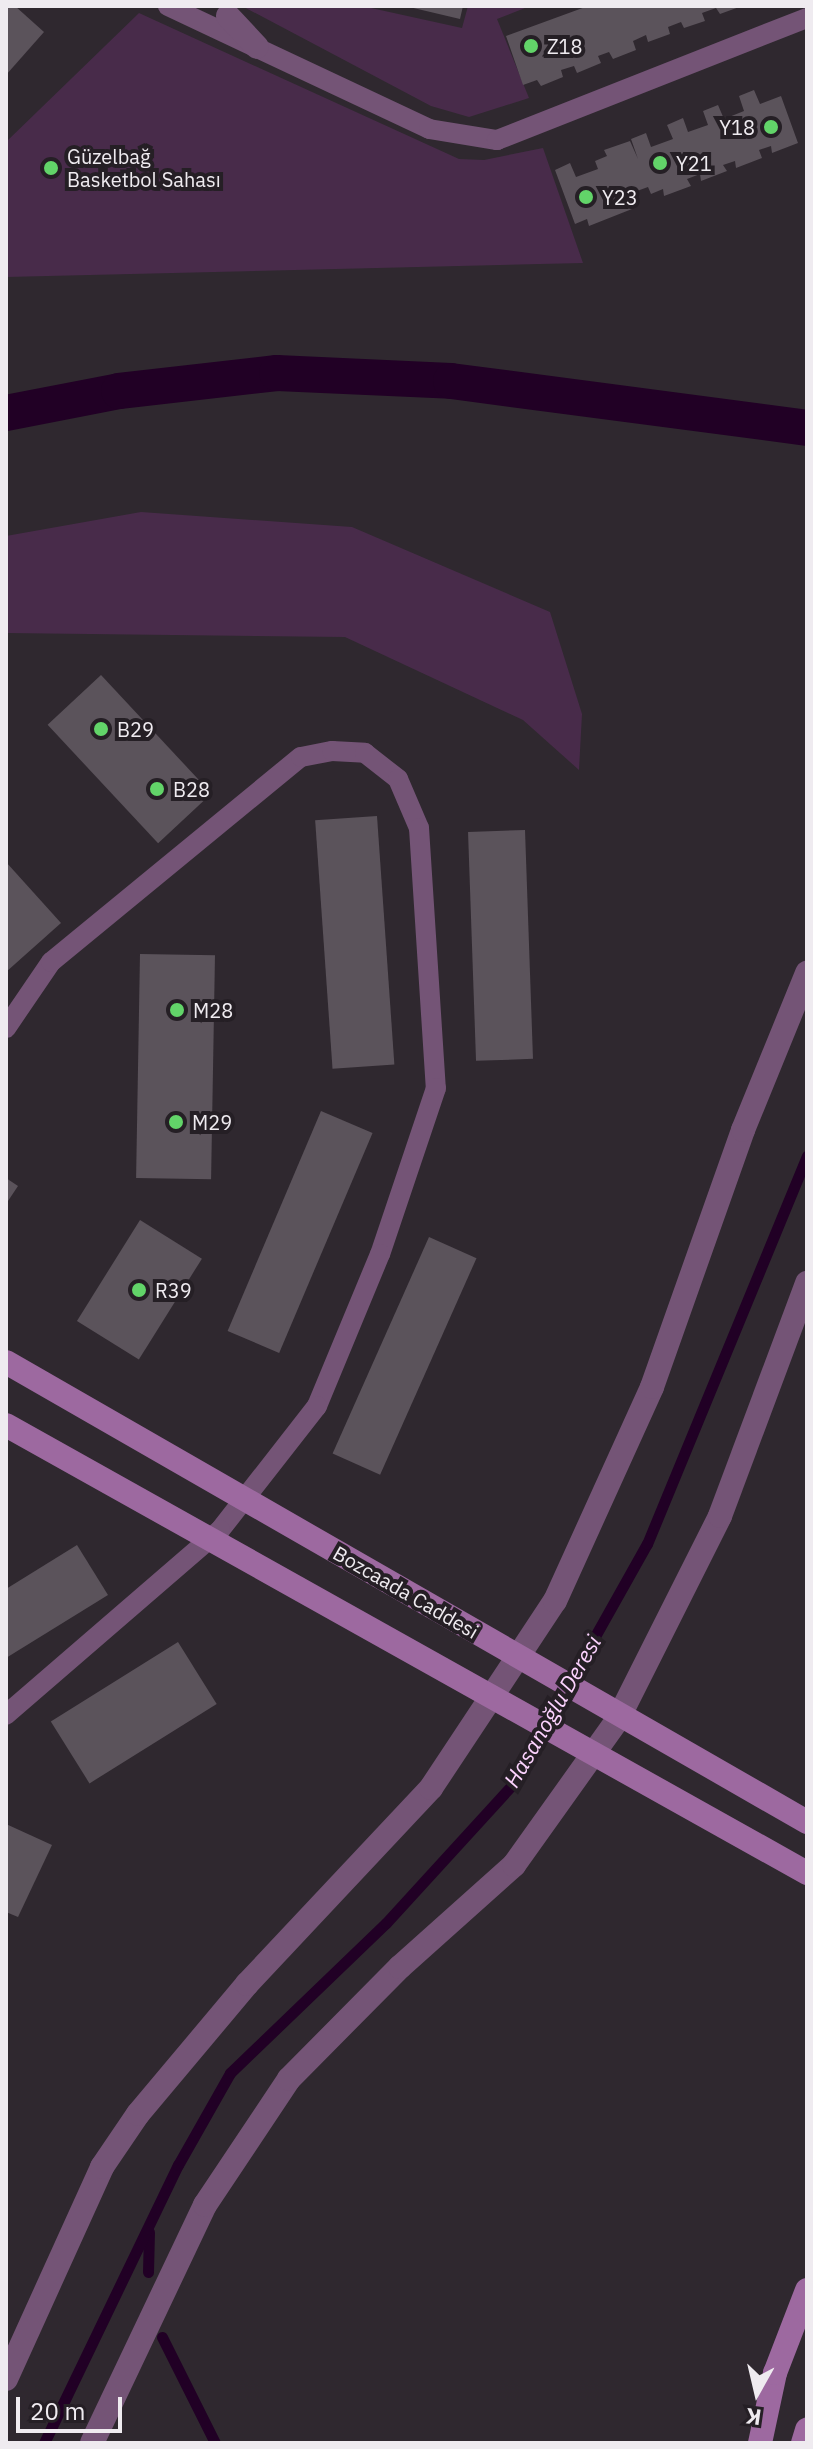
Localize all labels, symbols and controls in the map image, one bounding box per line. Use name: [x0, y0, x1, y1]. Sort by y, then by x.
place label: Z18: [547, 34, 583, 58]
marker: Z18: [522, 37, 540, 55]
place label: Y18: [719, 115, 755, 139]
marker: Y18: [762, 118, 780, 136]
place label: Güzelbağ Basketbol Sahası: [67, 144, 221, 191]
place label: Y21: [676, 151, 712, 175]
marker: Y21: [651, 154, 669, 172]
marker: Güzelbağ Basketbol Sahası: [42, 159, 60, 177]
place label: Y23: [602, 185, 638, 209]
marker: Y23: [577, 188, 595, 206]
place label: B29: [117, 717, 154, 741]
marker: B29: [92, 720, 110, 738]
place label: B28: [173, 777, 210, 801]
marker: B28: [148, 780, 166, 798]
place label: M28: [193, 998, 233, 1022]
marker: M28: [168, 1001, 186, 1019]
place label: M29: [192, 1110, 232, 1134]
marker: M29: [167, 1113, 185, 1131]
place label: R39: [155, 1278, 192, 1302]
marker: R39: [130, 1281, 148, 1299]
street label: Bozcaada Caddesi: [329, 1541, 483, 1643]
water label: Hasanoğlu Deresi: [498, 1630, 606, 1792]
north arrow: [717, 2353, 797, 2433]
scale bar: [20, 2381, 126, 2431]
text: 20 m: [30, 2395, 85, 2427]
text: K: [744, 2402, 763, 2433]

